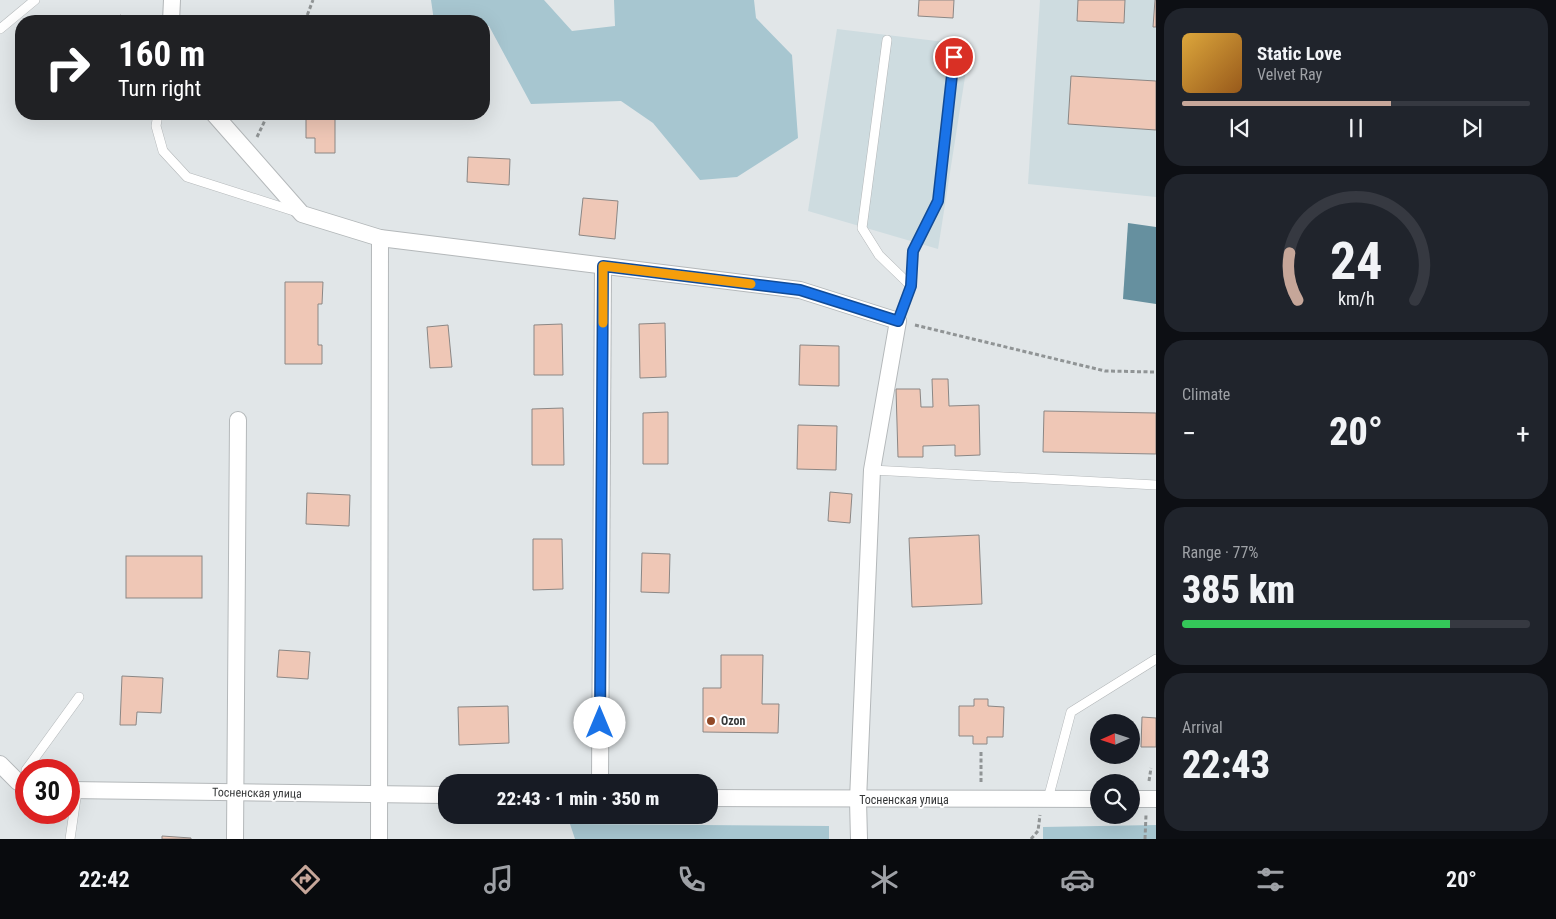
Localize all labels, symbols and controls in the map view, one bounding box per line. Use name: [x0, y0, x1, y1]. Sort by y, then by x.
text: 160 m: [118, 34, 205, 75]
icon: right: [35, 35, 100, 100]
pin: [933, 36, 975, 78]
text: Static Love: [1257, 42, 1342, 65]
icon: arrive: [940, 43, 968, 71]
text: Velvet Ray: [1257, 65, 1322, 84]
text: Turn right: [118, 76, 201, 101]
icon: previous: [1226, 114, 1254, 142]
icon: pause: [1342, 114, 1370, 142]
icon: next: [1458, 114, 1486, 142]
text: 24: [1330, 231, 1382, 292]
text: km/h: [1338, 288, 1374, 309]
text: Climate: [1182, 385, 1230, 404]
text: 20°: [1329, 410, 1383, 454]
text: −: [1182, 417, 1196, 450]
text: +: [1516, 417, 1530, 450]
text: Range · 77%: [1182, 543, 1258, 562]
text: 385 km: [1182, 568, 1295, 612]
position arrow: [573, 696, 625, 748]
place label: Ozon: [721, 714, 746, 728]
north arrow: [1090, 714, 1140, 764]
map controls: [1090, 714, 1140, 824]
marker: Ozon: [705, 715, 717, 727]
text: Arrival: [1182, 718, 1223, 737]
text: 22:43: [1182, 743, 1270, 787]
speed limit sign: 30: [15, 759, 80, 824]
button: search: [1090, 774, 1140, 824]
street label: Тосненская улица: [212, 785, 302, 801]
text: 22:43 · 1 min · 350 m: [497, 787, 659, 810]
street label: Тосненская улица: [859, 793, 949, 807]
icon: directions: [288, 862, 323, 897]
icon: music: [481, 862, 516, 897]
icon: phone: [674, 862, 709, 897]
icon: climate: [867, 862, 902, 897]
icon: car: [1060, 862, 1095, 897]
icon: filters: [1253, 862, 1288, 897]
text: 22:42: [79, 867, 130, 892]
text: 20°: [1446, 867, 1477, 892]

